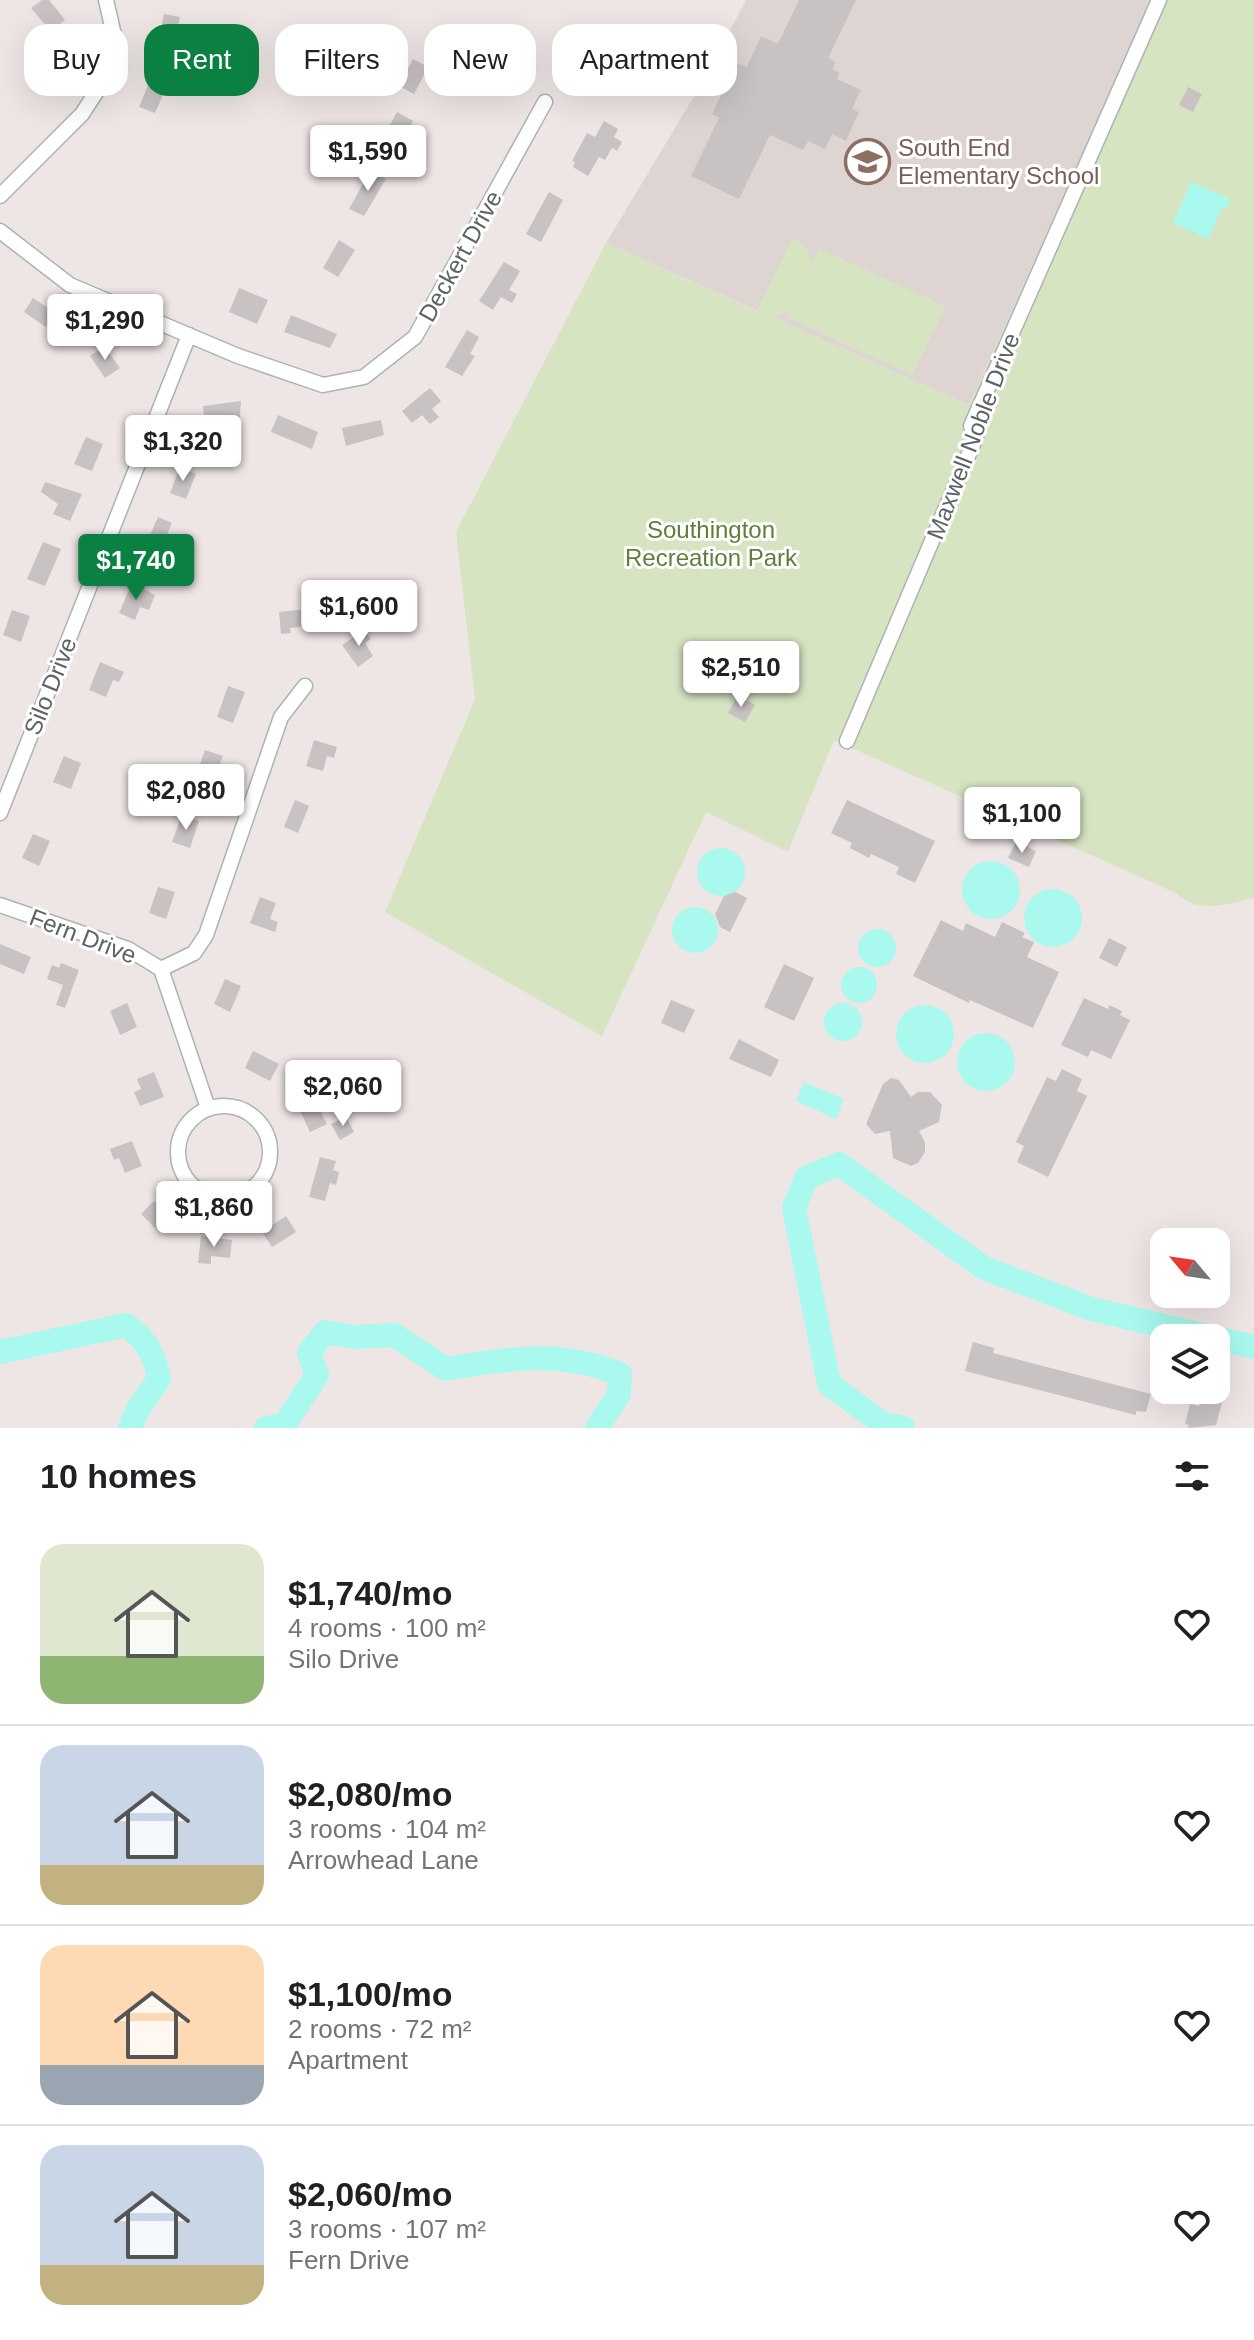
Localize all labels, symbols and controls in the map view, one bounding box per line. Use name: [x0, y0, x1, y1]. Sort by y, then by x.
chip: Buy: [24, 24, 128, 96]
chip: Rent: [144, 24, 259, 96]
chip: Filters: [275, 24, 408, 96]
chip: New: [424, 24, 536, 96]
chip: Apartment: [552, 24, 737, 96]
pin: $1,590: [303, 125, 433, 193]
place label: South End Elementary School: [898, 134, 1099, 189]
text: $1,590: [328, 136, 408, 166]
school or university icon: South End Elementary School: [843, 137, 891, 185]
street label: Deckert Drive: [413, 186, 507, 326]
pin: $1,290: [40, 294, 170, 362]
text: $1,290: [65, 305, 145, 335]
street label: Maxwell Noble Drive: [921, 329, 1025, 543]
pin: $1,320: [118, 415, 248, 483]
text: $1,320: [143, 426, 223, 456]
park label: Southington Recreation Park: [625, 516, 798, 571]
pin: $1,740: [71, 534, 201, 602]
text: $1,740: [96, 545, 176, 575]
pin: $1,600: [294, 580, 424, 648]
text: $1,600: [319, 591, 399, 621]
street label: Silo Drive: [18, 633, 82, 739]
pin: $2,510: [676, 641, 806, 709]
text: $2,510: [701, 652, 781, 682]
pin: $2,080: [121, 764, 251, 832]
text: $2,080: [146, 775, 226, 805]
pin: $1,100: [957, 787, 1087, 855]
text: $1,100: [982, 798, 1062, 828]
street label: Fern Drive: [26, 903, 140, 969]
pin: $2,060: [278, 1060, 408, 1128]
text: $2,060: [303, 1071, 383, 1101]
pin: $1,860: [149, 1181, 279, 1249]
text: $1,860: [174, 1192, 254, 1222]
north arrow: [1150, 1228, 1230, 1308]
map controls: [1150, 1228, 1230, 1404]
button: layers: [1150, 1324, 1230, 1404]
icon: filters: [1170, 1454, 1214, 1498]
text: 10 homes: [40, 1457, 197, 1495]
text: $1,740/mo: [288, 1574, 452, 1612]
icon: home: [104, 1576, 200, 1672]
icon: heart: [1170, 1602, 1214, 1646]
text: 4 rooms · 100 m²: [288, 1613, 486, 1643]
text: Silo Drive: [288, 1644, 399, 1674]
text: $2,080/mo: [288, 1775, 452, 1813]
icon: home: [104, 1777, 200, 1873]
icon: heart: [1170, 1803, 1214, 1847]
text: 3 rooms · 104 m²: [288, 1814, 486, 1844]
text: Arrowhead Lane: [288, 1845, 479, 1875]
text: $1,100/mo: [288, 1975, 452, 2013]
icon: home: [104, 1977, 200, 2073]
icon: heart: [1170, 2003, 1214, 2047]
text: 2 rooms · 72 m²: [288, 2014, 472, 2044]
text: Apartment: [288, 2045, 408, 2075]
text: $2,060/mo: [288, 2175, 452, 2213]
icon: home: [104, 2177, 200, 2273]
icon: heart: [1170, 2203, 1214, 2247]
text: 3 rooms · 107 m²: [288, 2214, 486, 2244]
text: Fern Drive: [288, 2245, 409, 2275]

